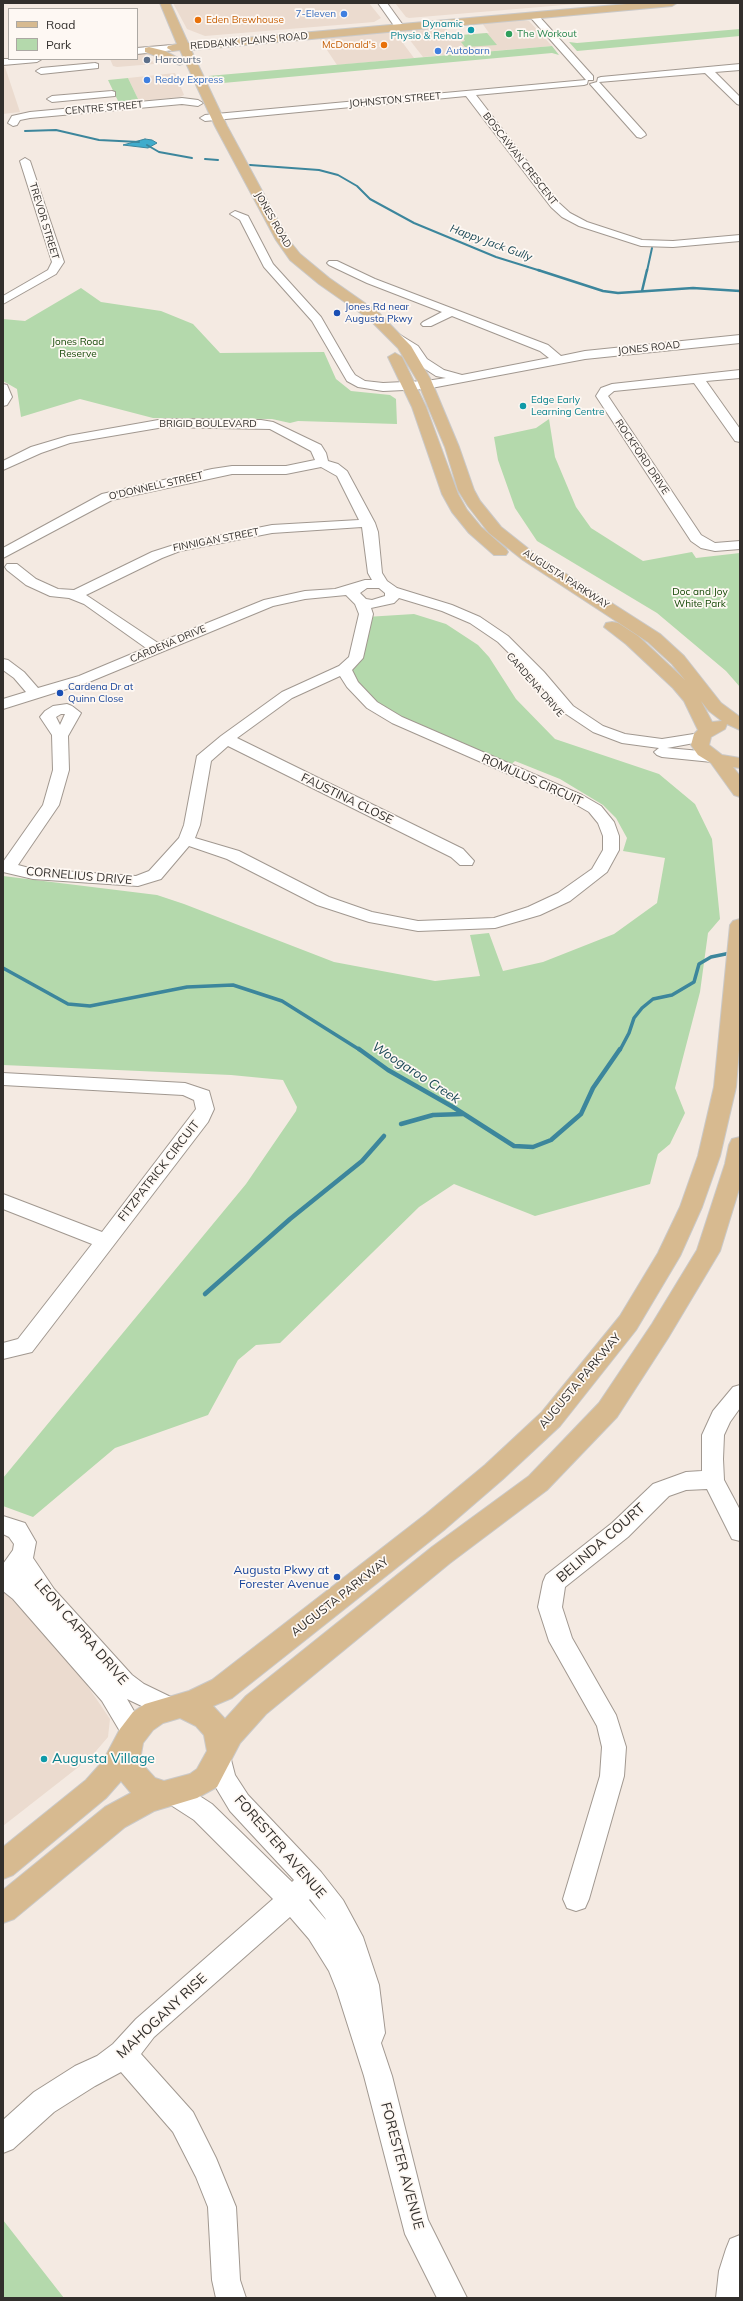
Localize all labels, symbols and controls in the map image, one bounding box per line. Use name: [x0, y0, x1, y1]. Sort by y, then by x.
legend: [8, 8, 138, 60]
place label: 7-Eleven: [296, 8, 336, 20]
marker: 7-Eleven: [339, 9, 349, 19]
place label: Eden Brewhouse: [206, 14, 284, 26]
marker: Eden Brewhouse: [193, 15, 203, 25]
text: Road: [46, 17, 75, 32]
place label: Dynamic Physio & Rehab: [390, 18, 463, 42]
marker: Dynamic Physio & Rehab: [466, 25, 476, 35]
place label: The Workout: [517, 28, 577, 40]
marker: The Workout: [504, 29, 514, 39]
street label: REDBANK PLAINS ROAD: [190, 30, 308, 52]
text: Park: [46, 37, 71, 52]
place label: McDonald's: [322, 39, 376, 51]
marker: McDonald's: [379, 40, 389, 50]
place label: Autobarn: [446, 45, 490, 57]
marker: Autobarn: [433, 46, 443, 56]
place label: Harcourts: [155, 54, 201, 66]
marker: Harcourts: [142, 55, 152, 65]
place label: Reddy Express: [155, 74, 223, 86]
marker: Reddy Express: [142, 75, 152, 85]
street label: JOHNSTON STREET: [348, 90, 442, 110]
street label: CENTRE STREET: [64, 99, 144, 117]
street label: BOSCAWAN CRESCENT: [480, 110, 560, 208]
street label: TREVOR STREET: [27, 181, 61, 261]
street label: JONES ROAD: [252, 190, 294, 250]
water label: Happy Jack Gully: [448, 222, 534, 264]
place label: Jones Rd near Augusta Pkwy: [345, 301, 413, 324]
marker: Jones Rd near Augusta Pkwy: [332, 308, 342, 318]
park label: Jones Road Reserve: [52, 336, 104, 360]
street label: JONES ROAD: [617, 339, 681, 357]
place label: Edge Early Learning Centre: [531, 394, 605, 418]
marker: Edge Early Learning Centre: [518, 401, 528, 411]
street label: ROCKFORD DRIVE: [612, 417, 672, 497]
street label: BRIGID BOULEVARD: [159, 418, 257, 430]
street label: O'DONNELL STREET: [108, 469, 204, 503]
street label: FINNIGAN STREET: [172, 526, 260, 554]
street label: AUGUSTA PARKWAY: [521, 547, 611, 611]
park label: Doc and Joy White Park: [672, 586, 728, 610]
street label: CARDENA DRIVE: [128, 623, 208, 665]
street label: CARDENA DRIVE: [504, 650, 566, 720]
place label: Cardena Dr at Quinn Close: [68, 681, 133, 704]
marker: Cardena Dr at Quinn Close: [55, 688, 65, 698]
street label: ROMULUS CIRCUIT: [479, 751, 585, 809]
street label: FAUSTINA CLOSE: [299, 771, 395, 827]
street label: CORNELIUS DRIVE: [25, 864, 133, 888]
water label: Woogaroo Creek: [369, 1039, 463, 1107]
street label: FITZPATRICK CIRCUIT: [115, 1118, 203, 1224]
street label: AUGUSTA PARKWAY: [536, 1330, 624, 1432]
street label: BELINDA COURT: [553, 1500, 649, 1586]
street label: AUGUSTA PARKWAY: [288, 1554, 392, 1640]
place label: Augusta Pkwy at Forester Avenue: [233, 1563, 329, 1591]
marker: Augusta Pkwy at Forester Avenue: [332, 1572, 342, 1582]
street label: LEON CAPRA DRIVE: [30, 1576, 132, 1688]
place label: Augusta Village: [52, 1751, 155, 1767]
marker: Augusta Village: [39, 1754, 49, 1764]
street label: FORESTER AVENUE: [231, 1792, 329, 1902]
street label: MAHOGANY RISE: [113, 1970, 211, 2062]
street label: FORESTER AVENUE: [377, 2100, 427, 2232]

